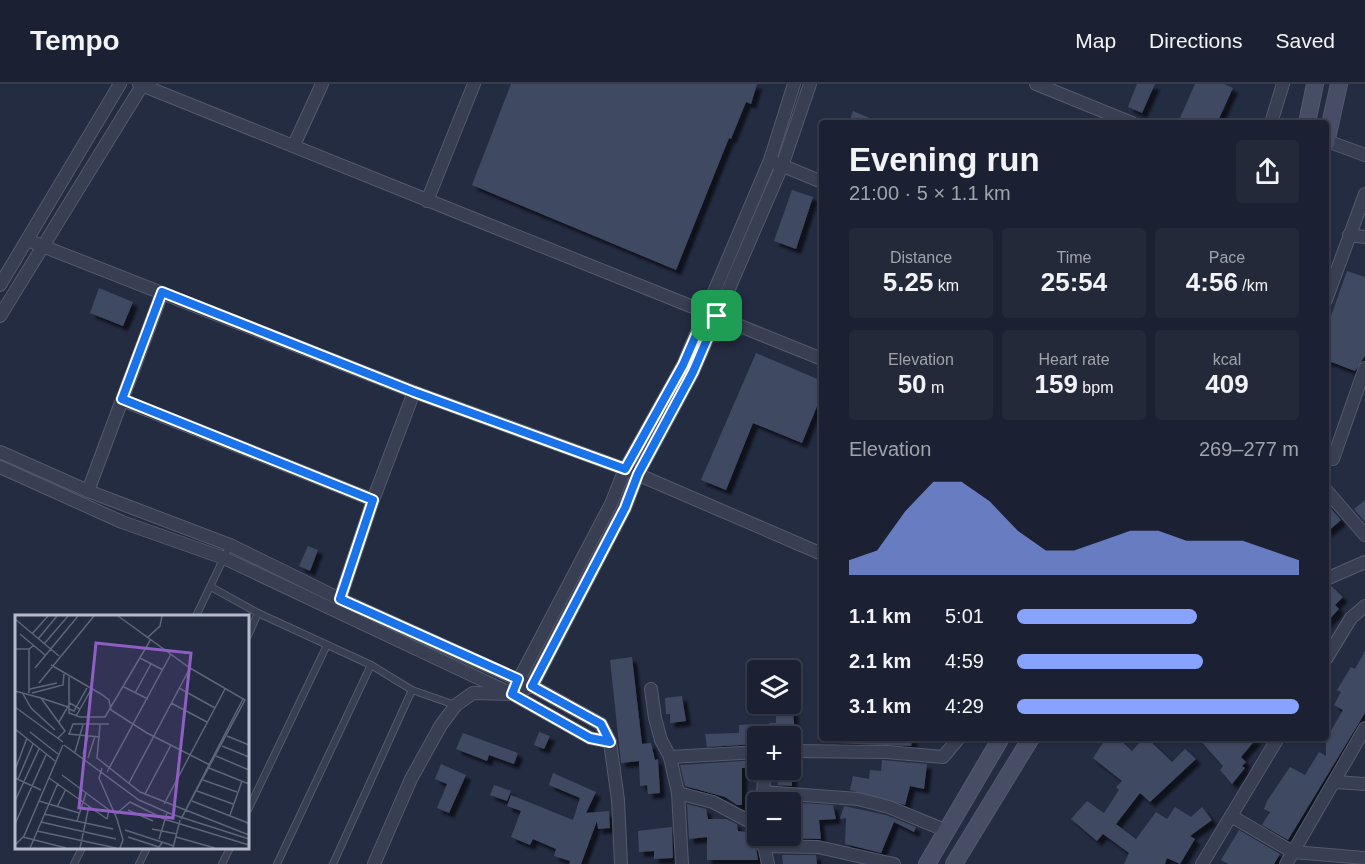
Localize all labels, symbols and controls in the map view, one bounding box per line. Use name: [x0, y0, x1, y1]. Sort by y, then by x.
text: Tempo: [30, 25, 120, 56]
text: Map: [1075, 29, 1116, 52]
text: Directions: [1149, 29, 1242, 52]
text: Saved: [1275, 29, 1335, 52]
button: share: [1236, 140, 1299, 203]
text: Evening run: [849, 141, 1040, 178]
text: 21:00 · 5 × 1.1 km: [849, 182, 1011, 204]
text: Distance: [890, 249, 952, 266]
text: Time: [1057, 249, 1091, 266]
text: Pace: [1209, 249, 1245, 266]
text: 5.25: [883, 267, 933, 297]
text: 25:54: [1041, 267, 1107, 297]
text: 4:56: [1186, 267, 1238, 297]
text: km: [933, 277, 959, 294]
text: /km: [1238, 277, 1268, 294]
pin: [691, 290, 742, 341]
icon: arrive: [700, 299, 733, 332]
text: Elevation: [888, 351, 954, 368]
text: Heart rate: [1038, 351, 1110, 368]
text: kcal: [1213, 351, 1241, 368]
text: 50: [898, 369, 927, 399]
text: 159: [1035, 369, 1078, 399]
text: 409: [1205, 369, 1249, 399]
text: m: [927, 379, 944, 396]
text: bpm: [1078, 379, 1113, 396]
text: Elevation: [849, 438, 931, 460]
text: 269–277 m: [1199, 438, 1299, 460]
text: 1.1 km: [849, 605, 911, 627]
text: 5:01: [945, 605, 984, 627]
inset map: [15, 615, 249, 849]
text: 2.1 km: [849, 650, 911, 672]
text: 4:59: [945, 650, 984, 672]
map controls: [747, 660, 801, 846]
button: layers: [747, 660, 801, 714]
text: 3.1 km: [849, 695, 911, 717]
text: 4:29: [945, 695, 984, 717]
button: +: [747, 726, 801, 780]
button: −: [747, 792, 801, 846]

